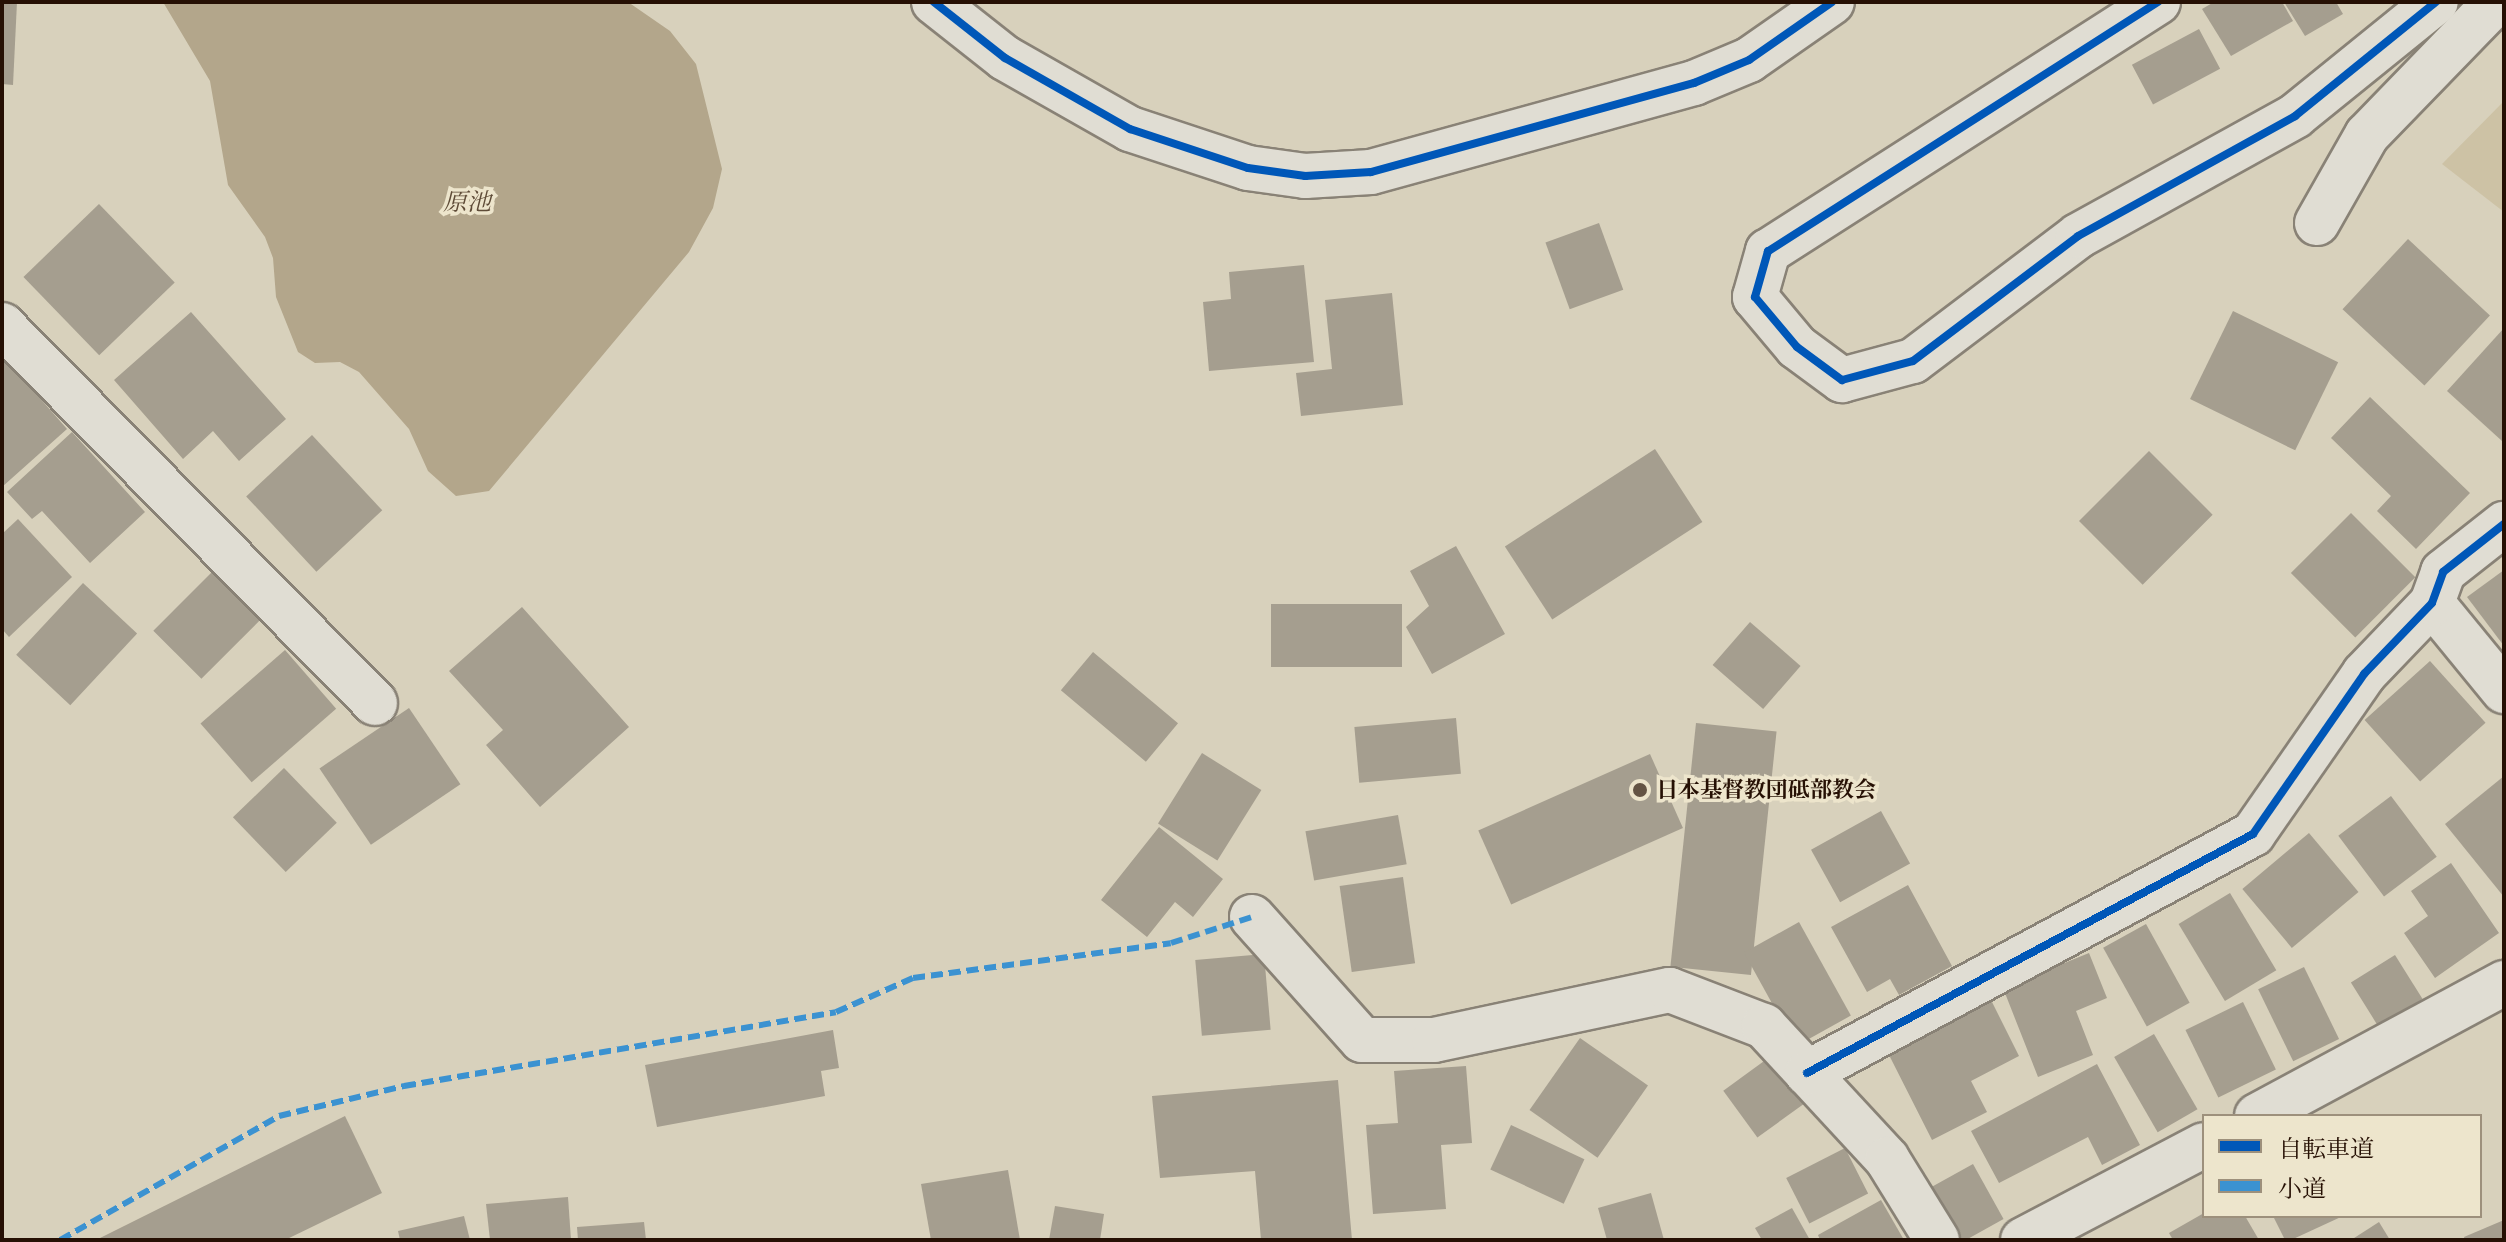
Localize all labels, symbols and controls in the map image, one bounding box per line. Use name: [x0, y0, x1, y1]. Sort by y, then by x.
water label: 原池: [443, 189, 491, 217]
place label: 日本基督教団砥部教会: [1656, 777, 1876, 803]
marker: 日本基督教団砥部教会: [1631, 781, 1649, 799]
legend: [2202, 1114, 2482, 1218]
text: 自転車道: [2278, 1134, 2374, 1164]
text: 小道: [2278, 1174, 2326, 1204]

